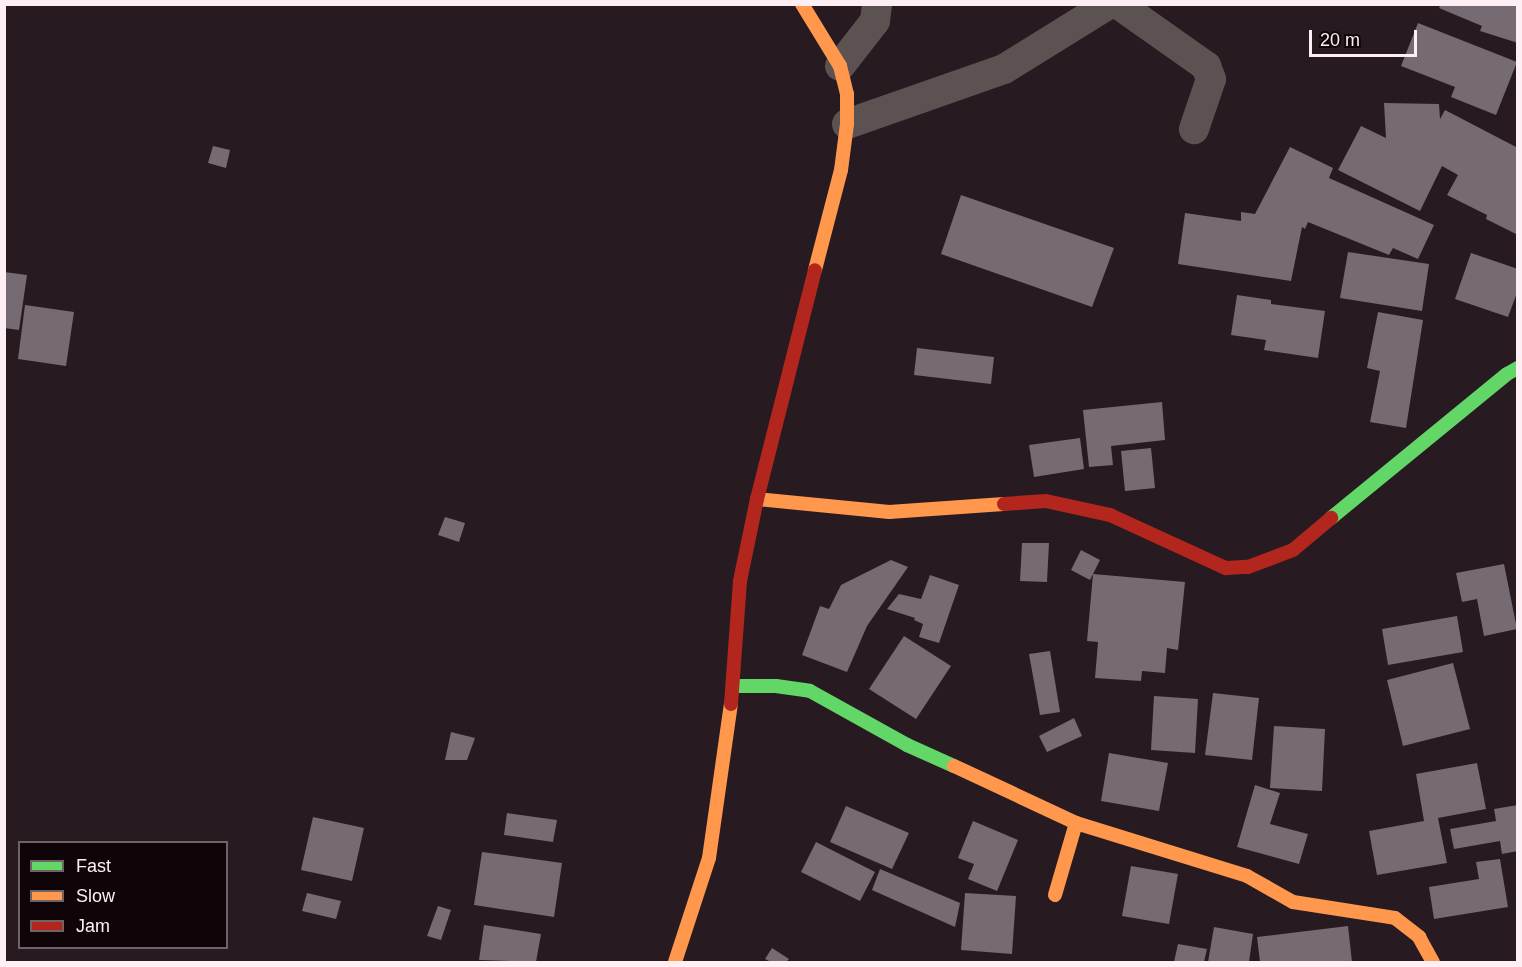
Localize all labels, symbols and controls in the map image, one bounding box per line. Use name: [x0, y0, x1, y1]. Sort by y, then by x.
scale bar: [1312, 18, 1420, 56]
text: 20 m: [1320, 30, 1360, 50]
legend: [18, 841, 228, 949]
text: Fast: [76, 856, 111, 876]
text: Slow: [76, 886, 115, 906]
text: Jam: [76, 916, 110, 936]

